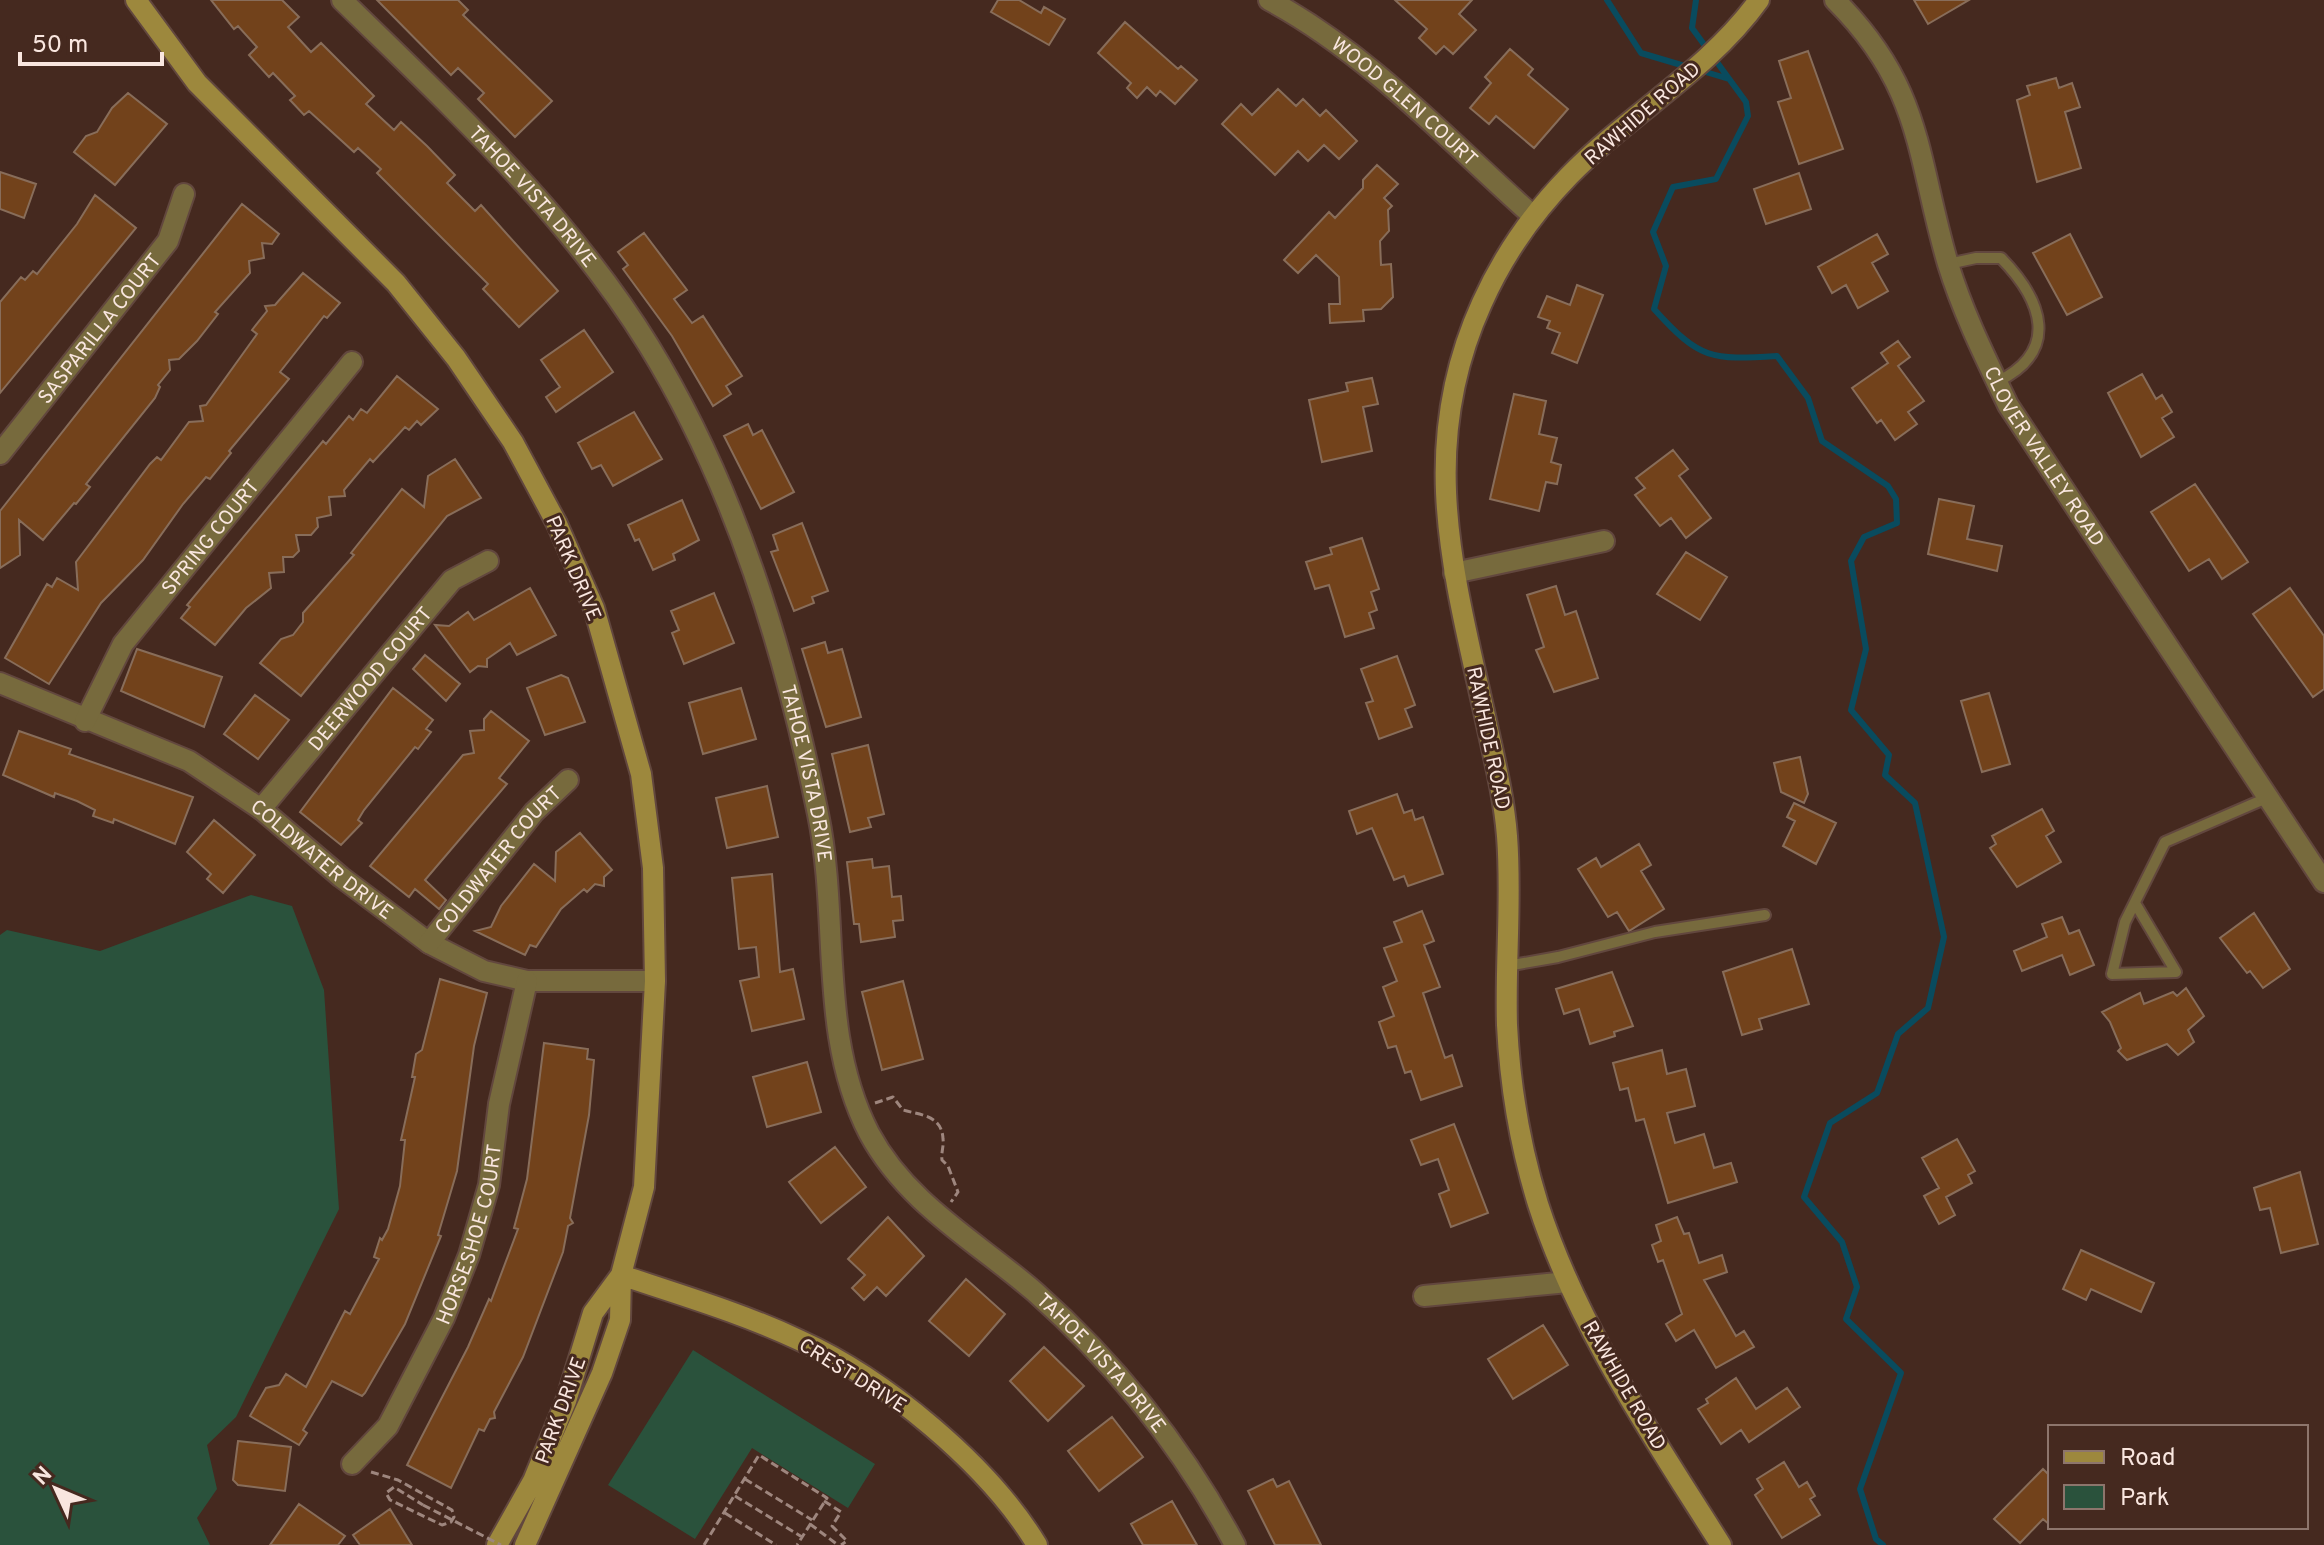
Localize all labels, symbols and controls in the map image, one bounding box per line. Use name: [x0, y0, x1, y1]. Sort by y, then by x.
scale bar: [20, 16, 162, 66]
text: 50 m: [32, 31, 88, 61]
street label: WOOD GLEN COURT: [1325, 32, 1482, 173]
street label: RAWHIDE ROAD: [1580, 57, 1707, 172]
street label: TAHOE VISTA DRIVE: [462, 121, 601, 274]
street label: SASPARILLA COURT: [33, 249, 168, 410]
street label: CLOVER VALLEY ROAD: [1976, 363, 2109, 552]
street label: SPRING COURT: [157, 475, 266, 601]
street label: PARK DRIVE: [538, 512, 606, 625]
street label: DEERWOOD COURT: [304, 602, 439, 757]
street label: RAWHIDE ROAD: [1459, 664, 1515, 812]
street label: TAHOE VISTA DRIVE: [773, 682, 836, 864]
street label: COLDWATER COURT: [430, 781, 568, 941]
street label: COLDWATER DRIVE: [245, 795, 398, 927]
street label: HORSESHOE COURT: [432, 1143, 509, 1329]
street label: TAHOE VISTA DRIVE: [1030, 1288, 1171, 1439]
street label: RAWHIDE ROAD: [1576, 1316, 1671, 1456]
street label: CREST DRIVE: [793, 1333, 911, 1420]
street label: PARK DRIVE: [531, 1354, 593, 1468]
legend: [2048, 1425, 2308, 1529]
text: Road: [2120, 1444, 2176, 1474]
north arrow: [16, 1449, 96, 1529]
text: N: [28, 1462, 59, 1492]
text: Park: [2120, 1484, 2170, 1514]

